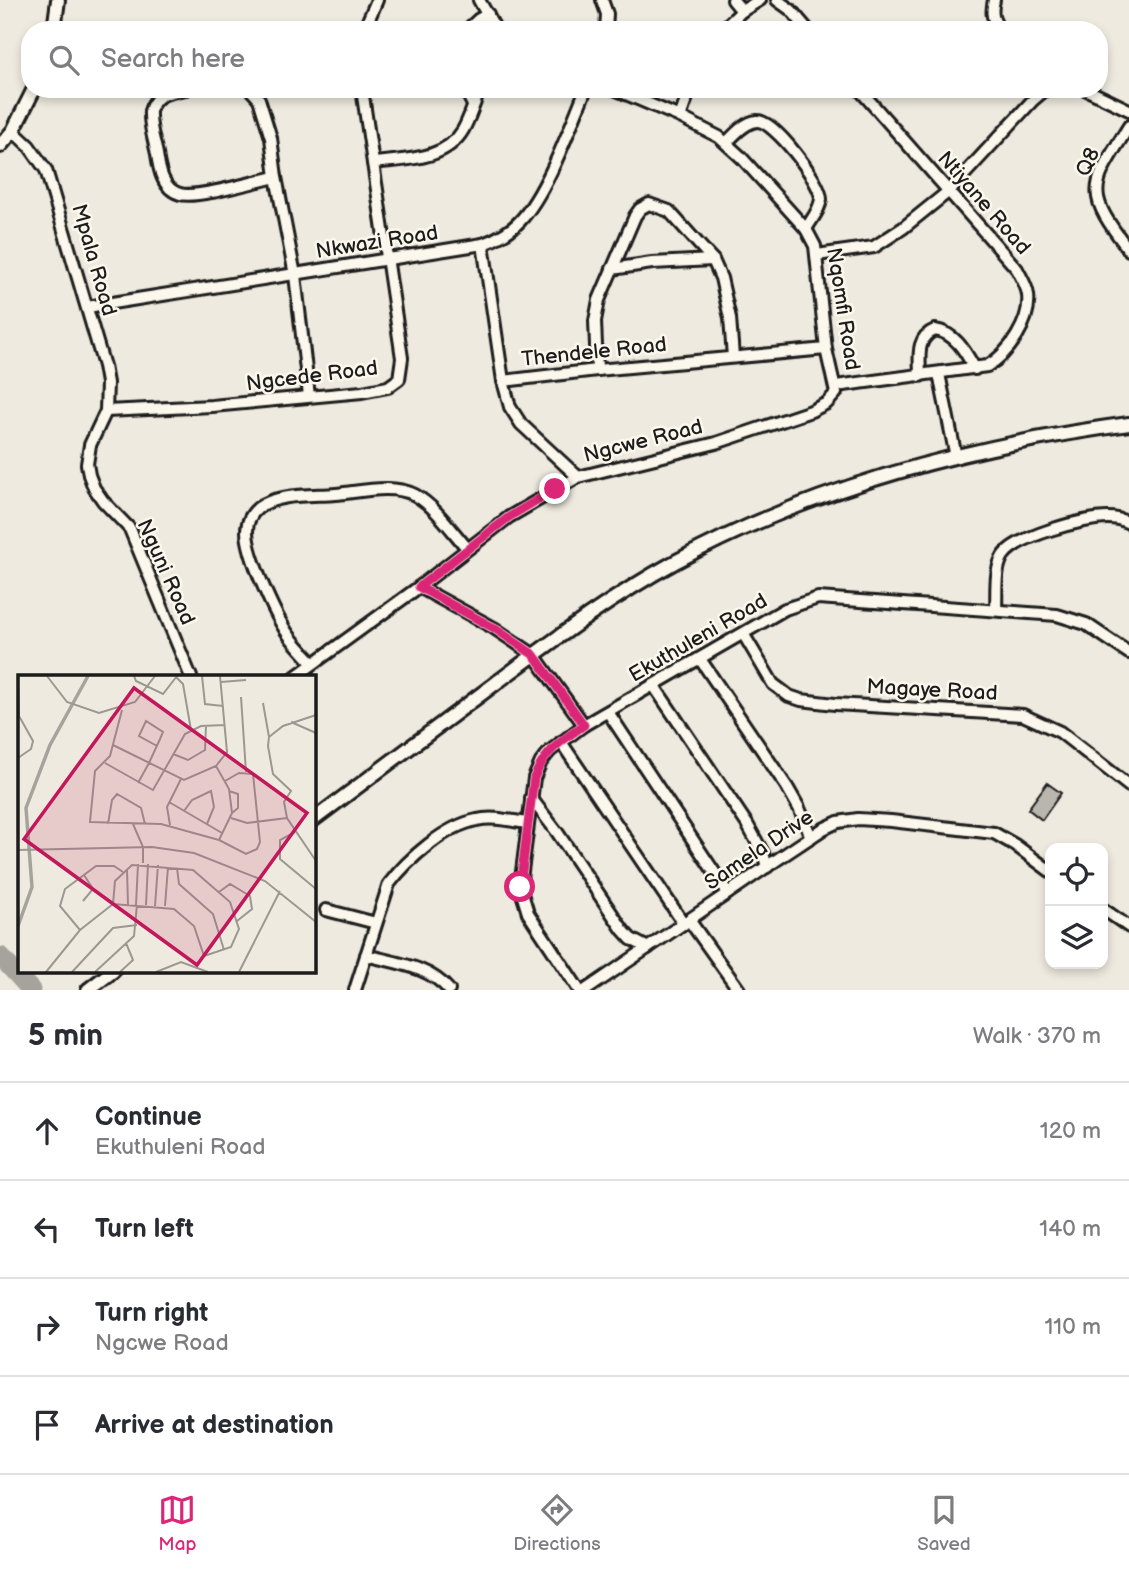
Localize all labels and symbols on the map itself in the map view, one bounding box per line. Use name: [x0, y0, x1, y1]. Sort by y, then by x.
street label: Q8: [1071, 144, 1105, 180]
street label: Ntiyane Road: [932, 146, 1036, 260]
street label: Mpala Road: [66, 201, 122, 319]
street label: Nkwazi Road: [314, 220, 440, 264]
street label: Nqomfi Road: [821, 246, 865, 372]
street label: Thendele Road: [520, 332, 668, 372]
street label: Ngcede Road: [245, 356, 379, 396]
street label: Ngcwe Road: [581, 414, 705, 468]
route end: [539, 473, 570, 504]
street label: Nguni Road: [132, 515, 200, 629]
street label: Ekuthuleni Road: [624, 588, 772, 688]
street label: Magaye Road: [866, 674, 998, 706]
inset map: [18, 675, 315, 972]
street label: Samela Drive: [700, 804, 818, 896]
route start: [504, 871, 535, 902]

